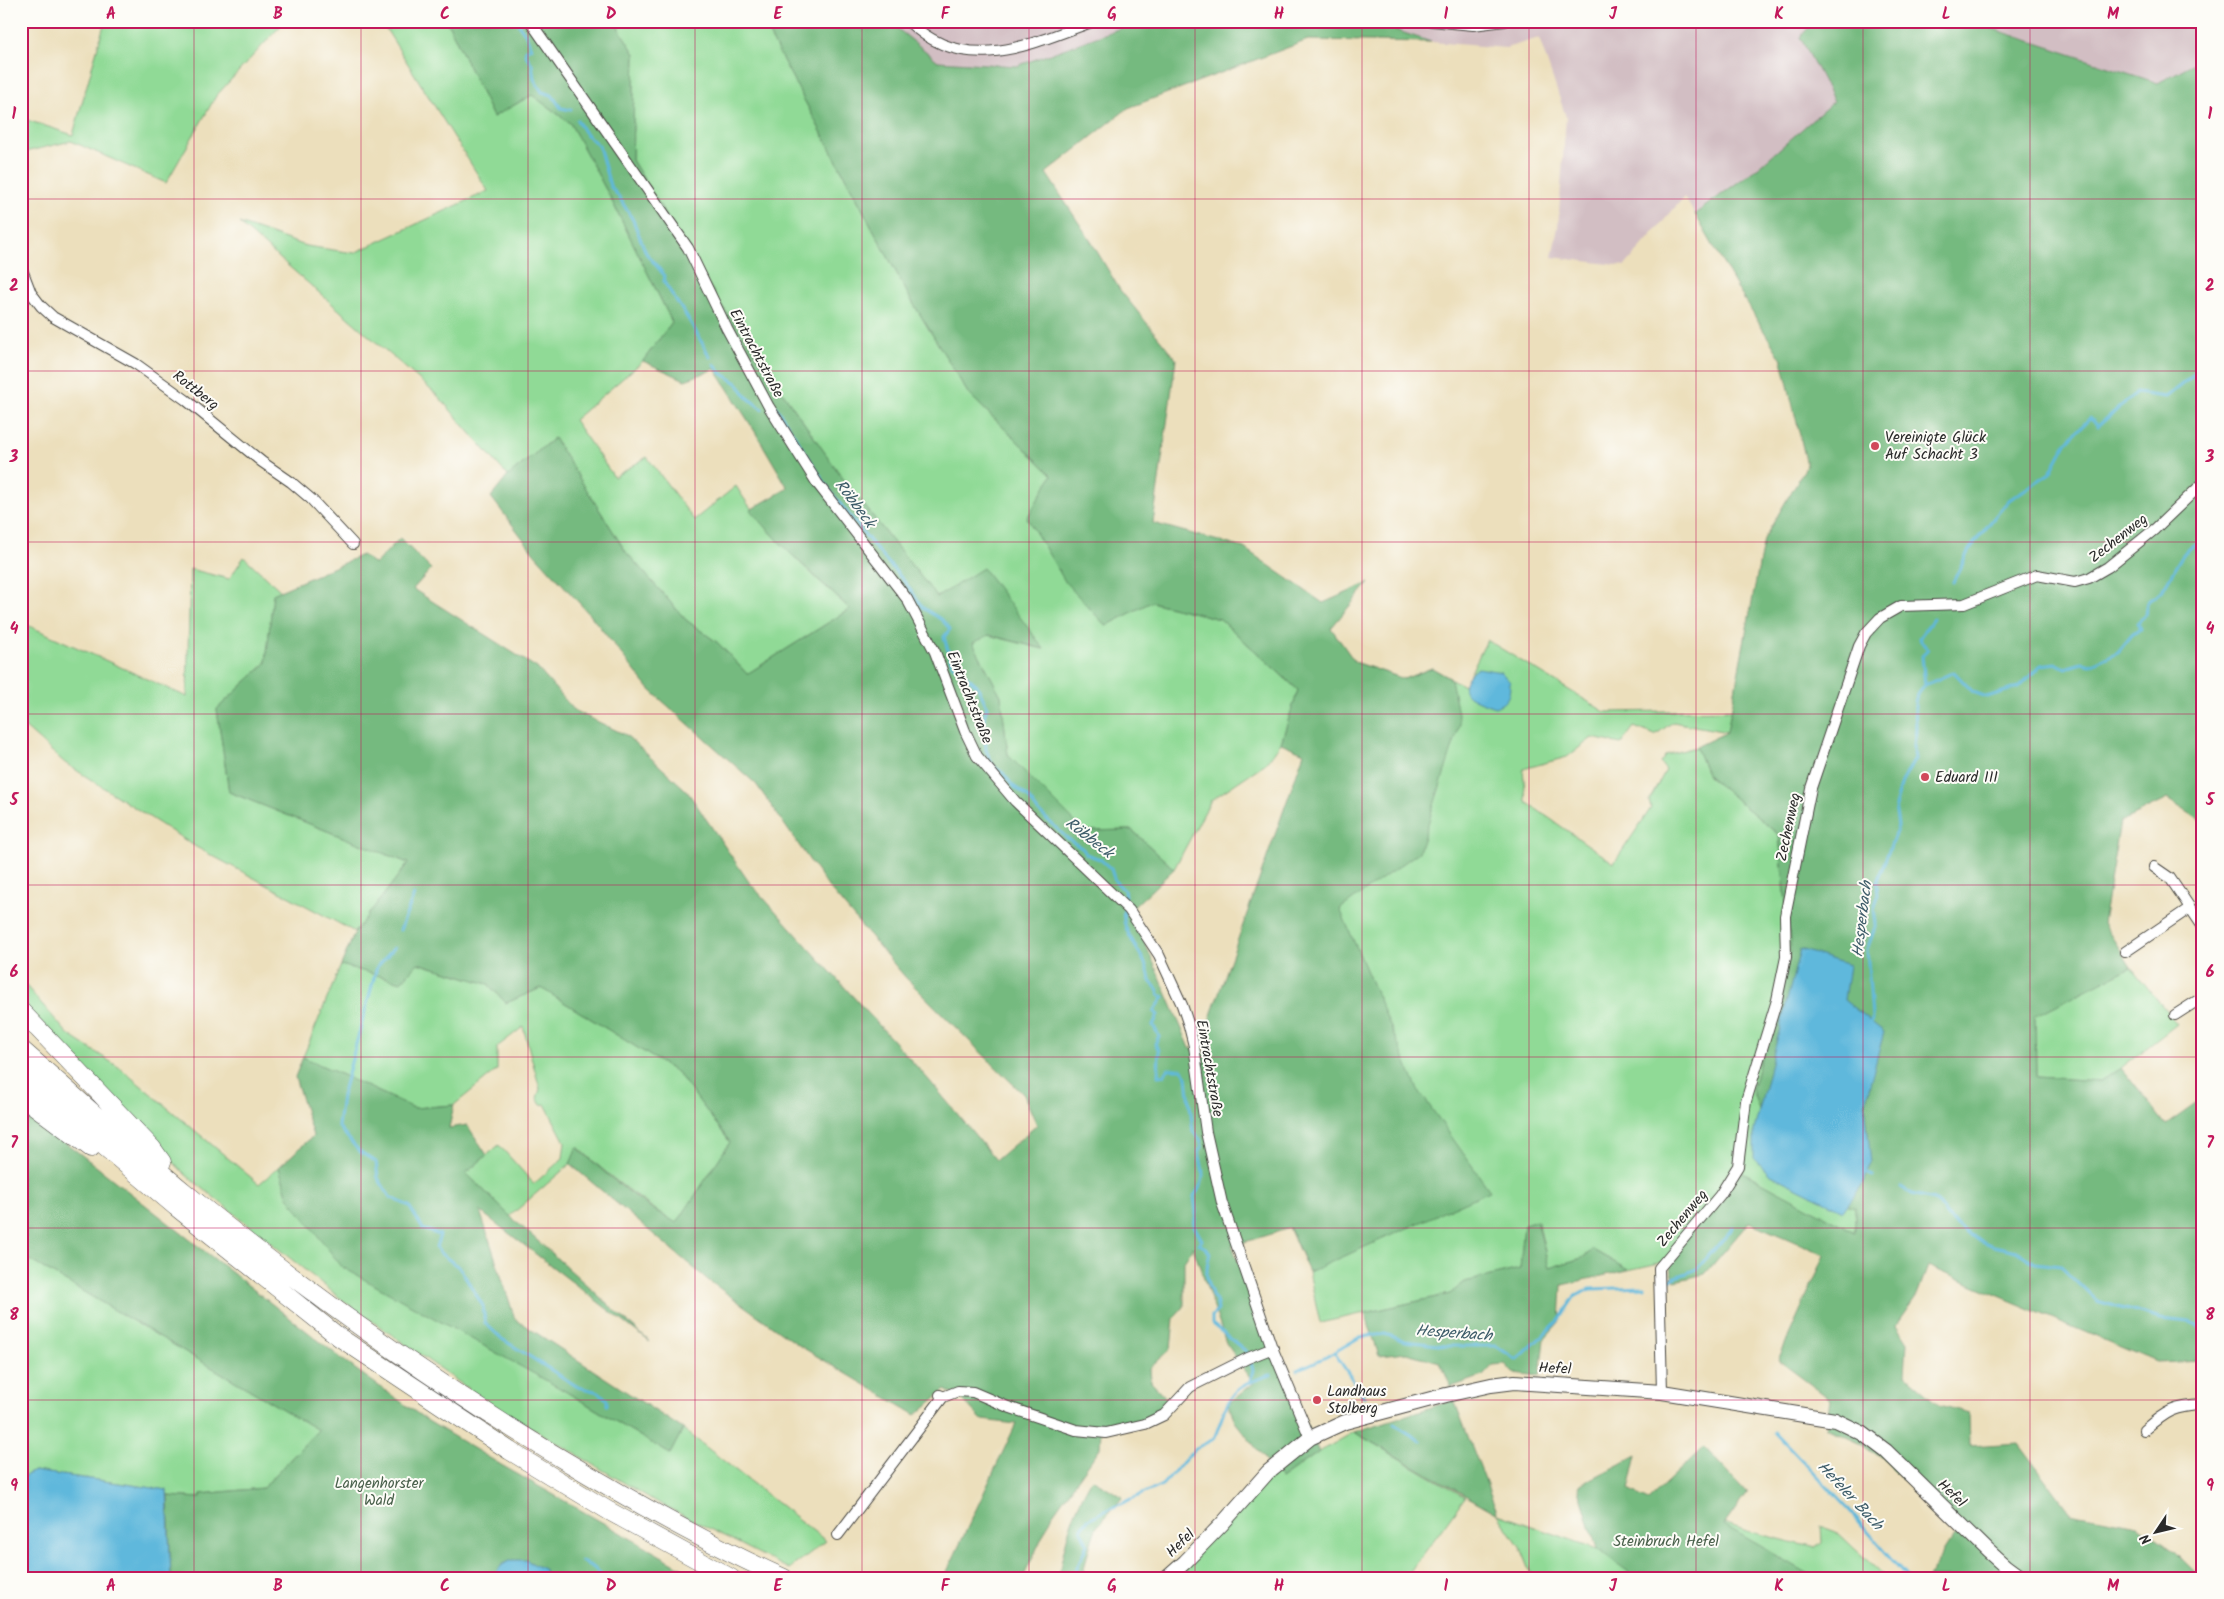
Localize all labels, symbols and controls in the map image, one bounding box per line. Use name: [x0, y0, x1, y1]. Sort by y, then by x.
text: A: [106, 2, 116, 27]
text: B: [273, 2, 283, 27]
text: C: [440, 2, 450, 27]
text: D: [606, 2, 617, 27]
text: E: [774, 2, 784, 27]
text: F: [941, 2, 951, 27]
text: G: [1107, 2, 1117, 27]
text: H: [1274, 2, 1284, 27]
text: I: [1444, 2, 1449, 27]
text: J: [1609, 2, 1618, 27]
text: K: [1774, 2, 1784, 27]
text: L: [1942, 2, 1950, 27]
text: M: [2107, 2, 2120, 27]
text: 1: [12, 102, 17, 127]
text: 1: [2208, 102, 2213, 127]
text: 2: [9, 274, 19, 299]
text: 2: [2205, 274, 2215, 299]
street label: Eintrachtstraße: [722, 304, 790, 403]
street label: Rottberg: [167, 365, 224, 417]
place label: Vereinigte Glück Auf Schacht 3: [1885, 426, 1987, 467]
marker: Vereinigte Glück Auf Schacht 3: [1869, 440, 1881, 452]
text: 3: [9, 445, 19, 470]
text: 3: [2205, 445, 2215, 470]
water label: Röbbeck: [828, 474, 883, 535]
street label: Zechenweg: [2084, 508, 2153, 570]
text: 4: [10, 617, 19, 642]
text: 4: [2206, 617, 2215, 642]
street label: Eintrachtstraße: [940, 647, 999, 748]
place label: Eduard III: [1935, 766, 1998, 790]
marker: Eduard III: [1919, 771, 1931, 783]
text: 5: [9, 788, 20, 813]
text: 5: [2205, 788, 2216, 813]
street label: Zechenweg: [1770, 791, 1808, 864]
water label: Röbbeck: [1060, 811, 1120, 867]
water label: Hesperbach: [1845, 878, 1880, 959]
text: 6: [10, 960, 19, 985]
text: 6: [2206, 960, 2215, 985]
street label: Eintrachtstraße: [1189, 1018, 1229, 1119]
text: 7: [10, 1131, 18, 1156]
text: 7: [2206, 1131, 2214, 1156]
street label: Zechenweg: [1651, 1184, 1714, 1253]
text: 8: [9, 1303, 19, 1328]
text: 8: [2205, 1303, 2215, 1328]
water label: Hesperbach: [1415, 1318, 1494, 1349]
street label: Hefel: [1538, 1356, 1572, 1382]
place label: Landhaus Stolberg: [1327, 1380, 1387, 1421]
marker: Landhaus Stolberg: [1311, 1394, 1323, 1406]
water label: Hefeler Bach: [1811, 1456, 1890, 1538]
park label: Langenhorster Wald: [335, 1472, 424, 1513]
text: 9: [10, 1474, 18, 1499]
street label: Hefel: [1931, 1474, 1972, 1514]
text: 9: [2206, 1474, 2214, 1499]
north arrow: [2132, 1506, 2182, 1556]
street label: Hefel: [1161, 1523, 1201, 1564]
text: N: [2135, 1529, 2158, 1549]
park label: Steinbruch Hefel: [1613, 1530, 1719, 1554]
text: A: [106, 1574, 116, 1599]
text: B: [273, 1574, 283, 1599]
text: C: [440, 1574, 450, 1599]
text: D: [606, 1574, 617, 1599]
text: E: [774, 1574, 784, 1599]
text: F: [941, 1574, 951, 1599]
text: G: [1107, 1574, 1117, 1599]
text: H: [1274, 1574, 1284, 1599]
text: I: [1444, 1574, 1449, 1599]
text: J: [1609, 1574, 1618, 1599]
text: K: [1774, 1574, 1784, 1599]
text: L: [1942, 1574, 1950, 1599]
text: M: [2107, 1574, 2120, 1599]

